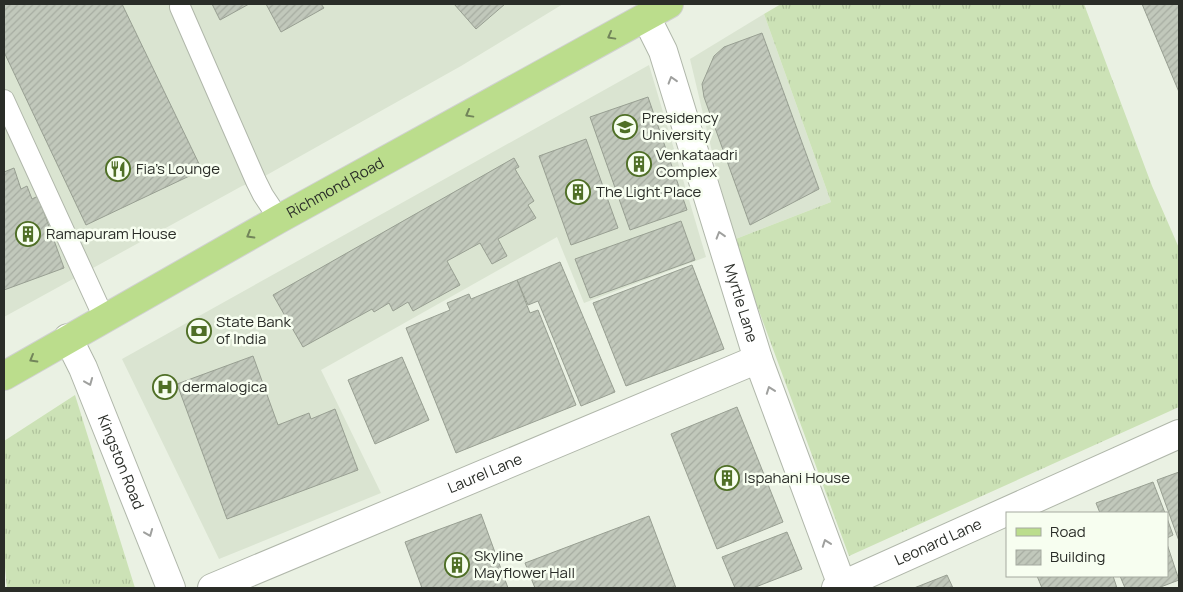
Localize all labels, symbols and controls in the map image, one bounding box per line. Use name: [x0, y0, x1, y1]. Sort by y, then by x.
one-way arrow: [608, 30, 617, 40]
one-way arrow: [668, 76, 678, 85]
place label: Presidency University: [642, 107, 719, 145]
one-way arrow: [465, 108, 474, 118]
school or university icon: Presidency University: [612, 114, 638, 140]
place label: Venkataadri Complex: [656, 144, 738, 182]
building icon: Venkataadri Complex: [626, 151, 652, 177]
street label: Richmond Road: [283, 152, 388, 223]
restaurant icon: Fia's Lounge: [105, 156, 131, 182]
place label: Fia's Lounge: [136, 158, 220, 179]
building icon: The Light Place: [565, 179, 591, 205]
place label: The Light Place: [596, 181, 702, 202]
building icon: Ramapuram House: [15, 221, 41, 247]
place label: Ramapuram House: [46, 223, 177, 244]
one-way arrow: [246, 229, 255, 239]
one-way arrow: [716, 232, 726, 240]
street label: Myrtle Lane: [719, 261, 763, 345]
place label: State Bank of India: [216, 311, 291, 349]
bank icon: State Bank of India: [186, 318, 212, 344]
one-way arrow: [29, 352, 38, 362]
hospital icon: dermalogica: [152, 374, 178, 400]
place label: dermalogica: [182, 376, 267, 397]
one-way arrow: [82, 377, 93, 386]
one-way arrow: [766, 386, 776, 395]
street label: Kingston Road: [93, 412, 150, 512]
street label: Laurel Lane: [444, 448, 526, 498]
building icon: Ispahani House: [714, 465, 740, 491]
place label: Ispahani House: [744, 467, 850, 488]
legend: [1006, 512, 1168, 577]
street label: Leonard Lane: [891, 513, 985, 570]
text: Road: [1050, 521, 1086, 542]
one-way arrow: [143, 528, 153, 537]
one-way arrow: [822, 539, 832, 547]
place label: Skyline Mayflower Hall: [474, 545, 575, 583]
text: Building: [1050, 546, 1105, 567]
building icon: Skyline Mayflower Hall: [444, 552, 470, 578]

